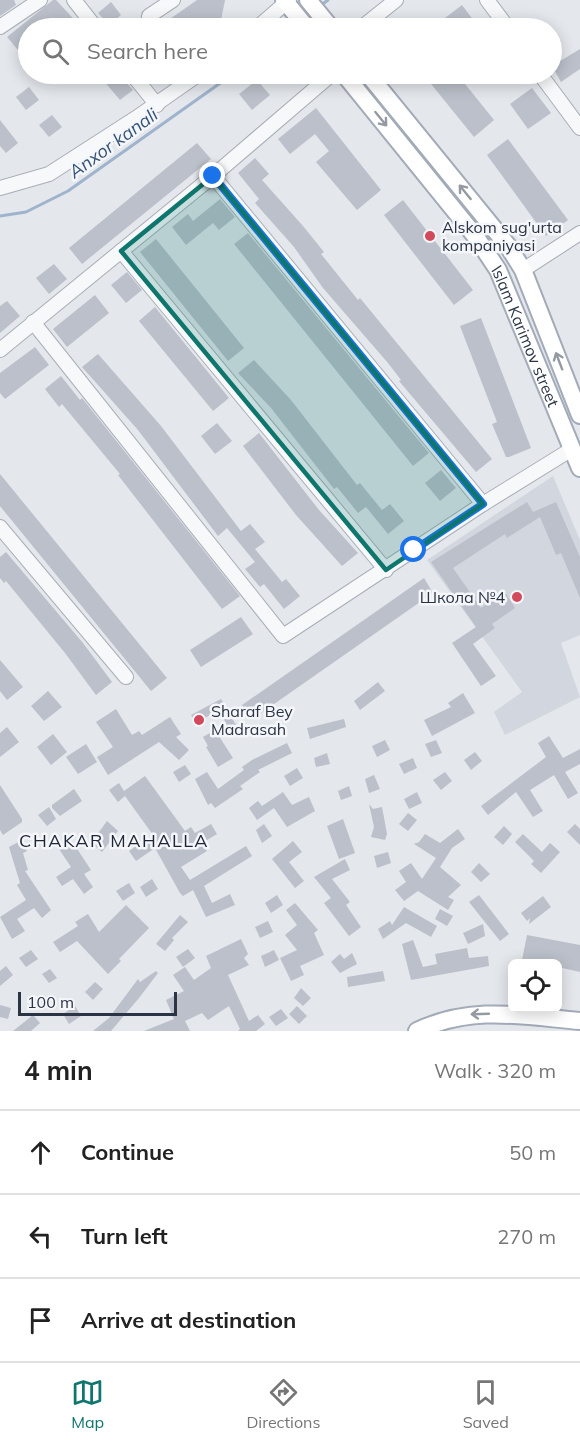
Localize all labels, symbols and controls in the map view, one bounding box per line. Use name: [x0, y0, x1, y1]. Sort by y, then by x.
search box: [18, 18, 562, 84]
icon: search: [39, 35, 72, 68]
text: Search here: [87, 37, 208, 65]
water label: Anxor kanali: [63, 103, 163, 184]
one-way arrow: [374, 111, 387, 127]
route end: [199, 162, 225, 188]
one-way arrow: [458, 184, 471, 200]
place label: Alskom sug'urta kompaniyasi: [442, 217, 562, 255]
marker: Alskom sug'urta kompaniyasi: [423, 229, 437, 243]
street label: Islam Karimov street: [487, 261, 564, 410]
one-way arrow: [552, 352, 563, 371]
route start: [400, 536, 426, 562]
place label: Школа №4: [420, 587, 505, 607]
marker: Школа №4: [510, 590, 524, 604]
place label: Sharaf Bey Madrasah: [211, 701, 293, 739]
marker: Sharaf Bey Madrasah: [192, 713, 206, 727]
district label: CHAKAR MAHALLA: [19, 829, 209, 852]
map controls: [508, 959, 562, 1013]
button: locate: [508, 959, 562, 1013]
scale bar: [18, 989, 177, 1016]
text: 100 m: [27, 992, 74, 1012]
one-way arrow: [470, 1008, 490, 1020]
text: 4 min: [24, 1054, 93, 1087]
text: Walk · 320 m: [434, 1058, 556, 1083]
icon: ahead: [24, 1136, 57, 1169]
text: Continue: [81, 1138, 174, 1166]
text: 50 m: [509, 1140, 556, 1165]
icon: left: [24, 1220, 57, 1253]
text: Turn left: [81, 1222, 168, 1250]
text: 270 m: [497, 1224, 556, 1249]
icon: arrive: [24, 1304, 57, 1337]
text: Arrive at destination: [81, 1306, 296, 1334]
tab: Map: [71, 1376, 104, 1432]
tab: Directions: [246, 1376, 320, 1432]
tab: Saved: [463, 1376, 509, 1432]

